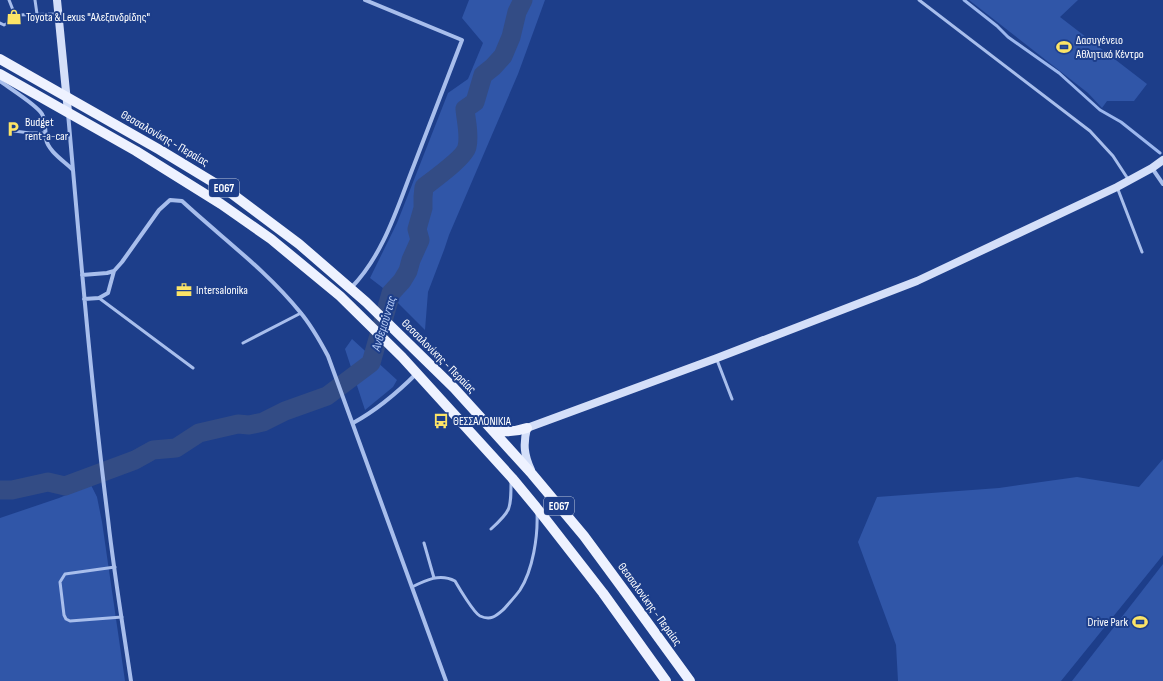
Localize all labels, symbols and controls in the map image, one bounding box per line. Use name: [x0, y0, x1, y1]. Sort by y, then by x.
shop icon: Toyota & Lexus "Αλεξανδρίδης": [5, 8, 23, 26]
place label: Toyota & Lexus "Αλεξανδρίδης": [26, 10, 150, 25]
place label: Δασυγένειο Αθλητικό Κέντρο: [1075, 33, 1144, 62]
sports icon: Δασυγένειο Αθλητικό Κέντρο: [1055, 38, 1073, 56]
street label: Θεσσαλονίκης - Περαίας: [118, 107, 212, 170]
place label: Budget rent-a-car: [25, 115, 69, 144]
parking icon: Budget rent-a-car: [4, 120, 22, 138]
road number: ΕΟ67: [209, 179, 239, 197]
office icon: Intersalonika: [175, 281, 193, 299]
place label: Intersalonika: [196, 283, 248, 298]
water label: Ανθεμούντας: [368, 294, 400, 354]
street label: Θεσσαλονίκης - Περαίας: [398, 316, 479, 397]
bus stop icon: ΘΕΣΣΑΛΟΝΙΚΙΑ: [432, 412, 450, 430]
place label: ΘΕΣΣΑΛΟΝΙΚΙΑ: [453, 414, 512, 429]
road number: ΕΟ67: [544, 497, 574, 515]
street label: Θεσσαλονίκης - Περαίας: [614, 560, 685, 649]
sports icon: Drive Park: [1131, 613, 1149, 631]
place label: Drive Park: [1088, 615, 1128, 630]

